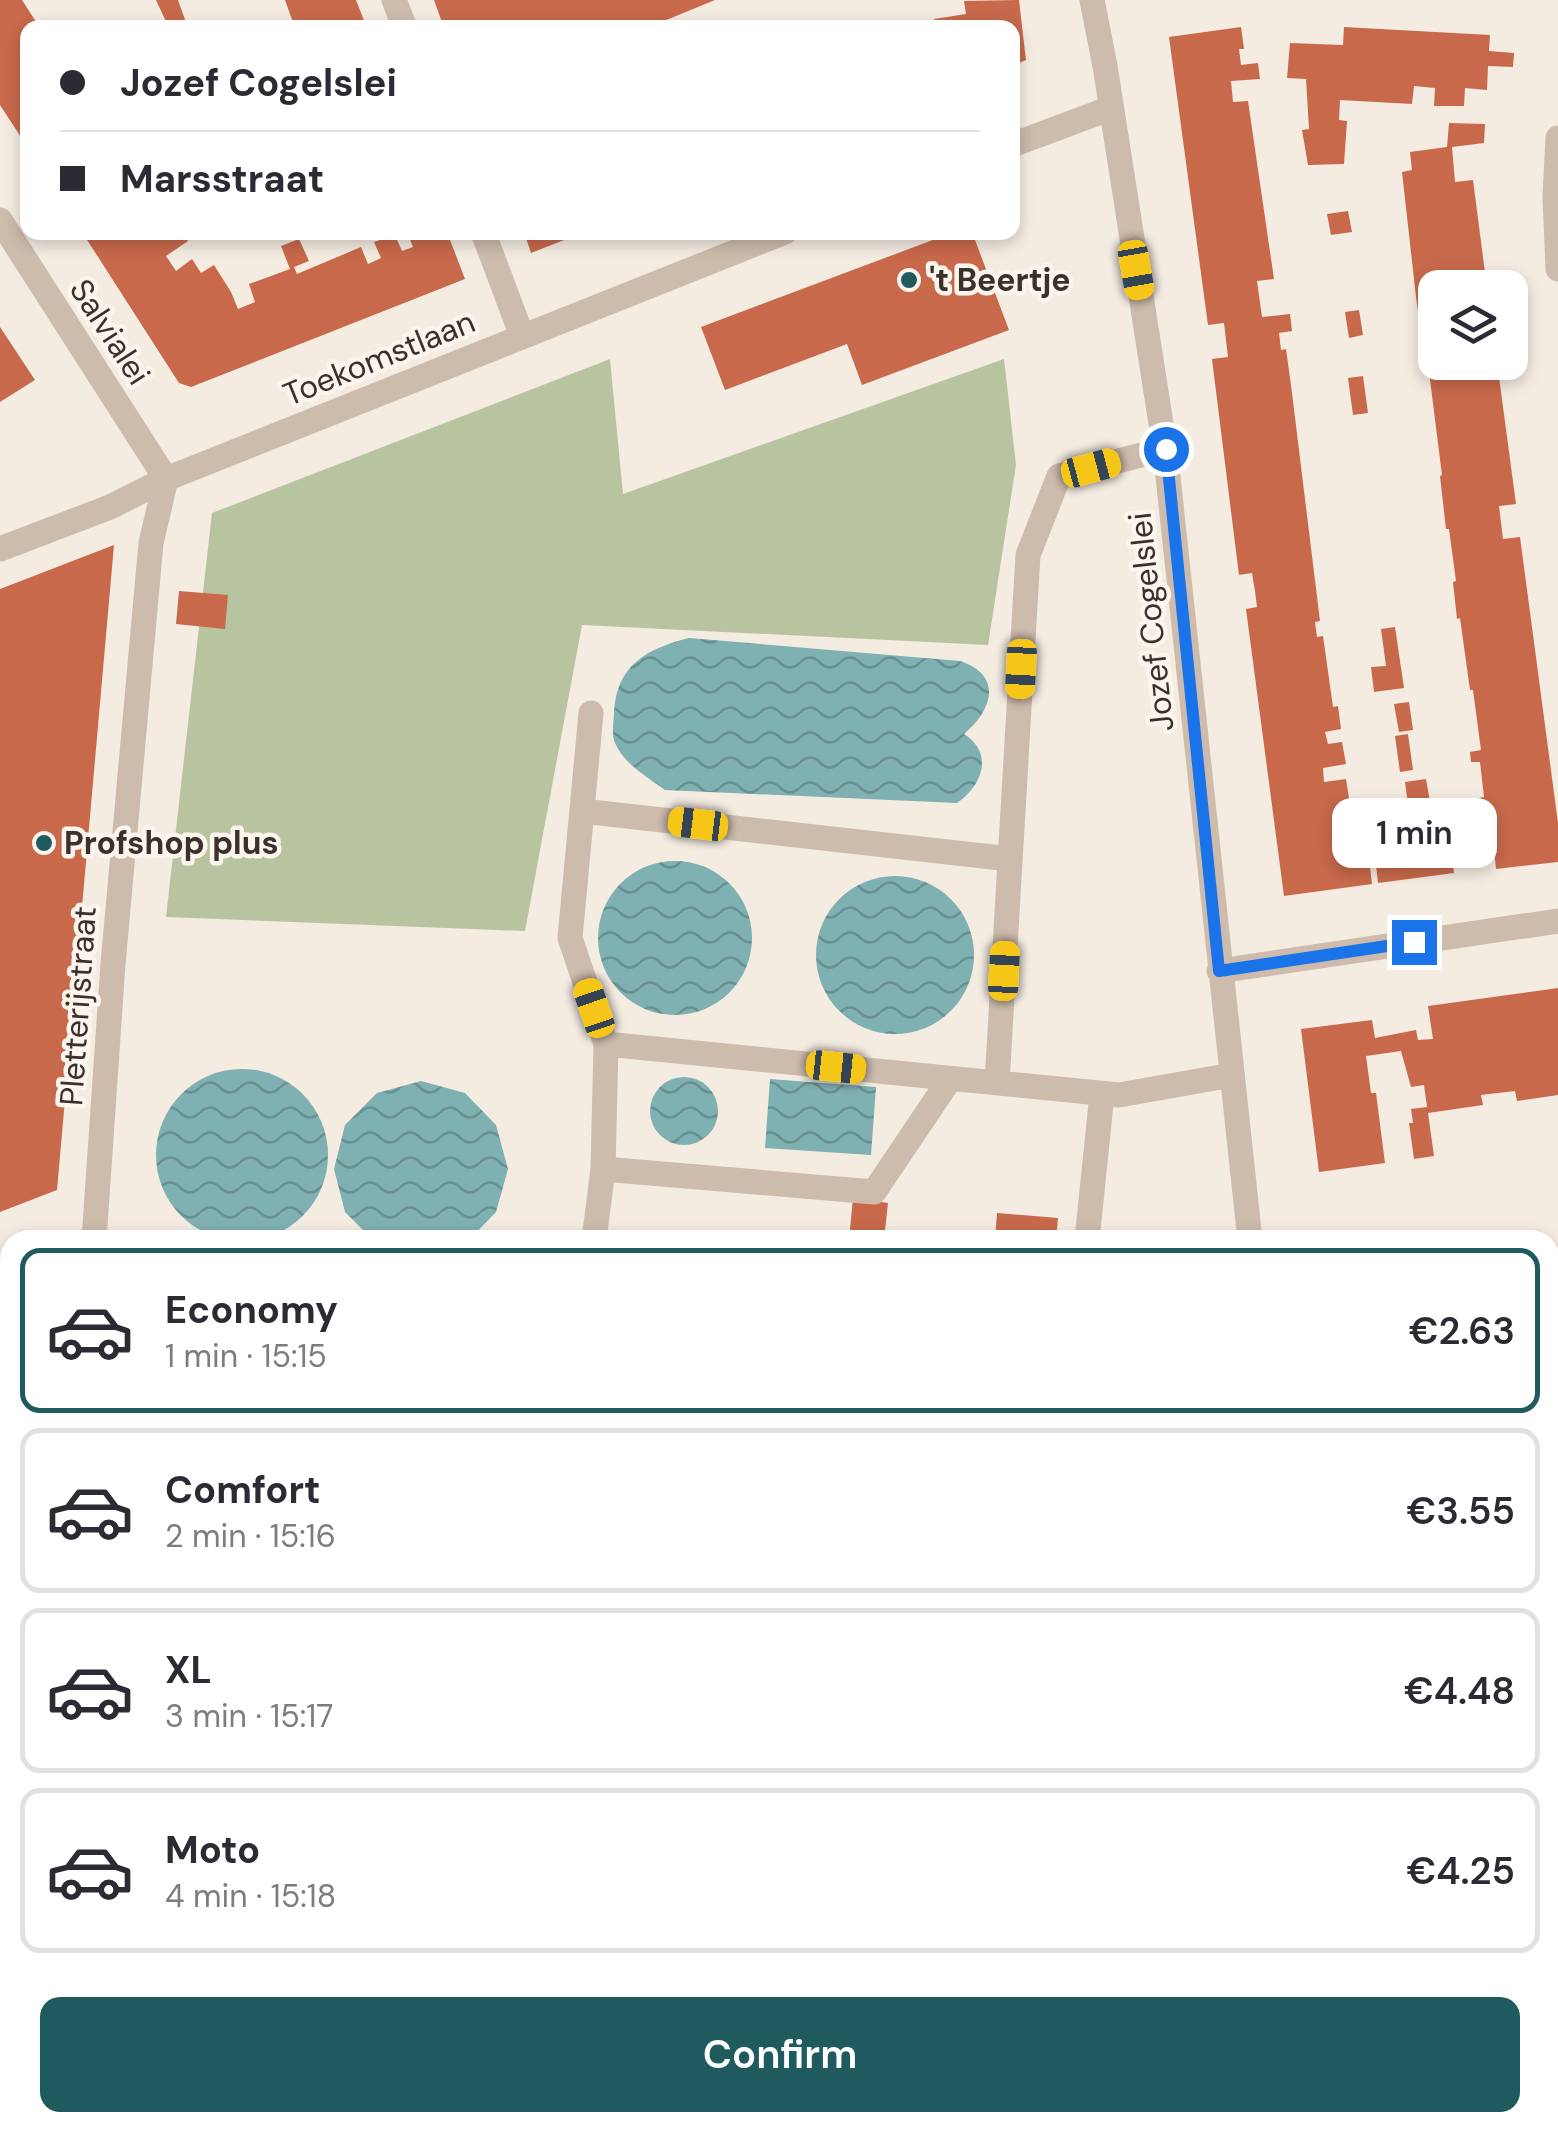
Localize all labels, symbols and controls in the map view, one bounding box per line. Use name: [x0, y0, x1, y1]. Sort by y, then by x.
text: Jozef Cogelslei: [120, 58, 397, 108]
text: Marsstraat: [120, 154, 324, 204]
car: [1116, 238, 1156, 302]
place label: 't Beertje: [929, 259, 1071, 301]
marker: 't Beertje: [898, 269, 920, 291]
map controls: [1418, 270, 1528, 380]
button: layers: [1418, 270, 1528, 380]
street label: Salvialei: [60, 271, 160, 393]
street label: Toekomstlaan: [277, 301, 481, 415]
route start: [1144, 427, 1189, 472]
car: [1058, 446, 1124, 490]
street label: Jozef Cogelslei: [1119, 510, 1183, 734]
car: [1004, 638, 1038, 700]
callout: 1 min: [1332, 797, 1496, 867]
car: [666, 805, 730, 843]
text: 1 min: [1376, 812, 1453, 854]
place label: Profshop plus: [64, 822, 278, 864]
marker: Profshop plus: [33, 832, 55, 854]
street label: Pletterijstraat: [50, 905, 106, 1107]
route end: [1392, 920, 1437, 965]
car: [987, 940, 1021, 1002]
car: [570, 975, 618, 1041]
car: [805, 1049, 867, 1085]
text: Economy: [165, 1285, 338, 1335]
icon: car: [45, 1286, 135, 1376]
text: €2.63: [1409, 1306, 1515, 1356]
text: 1 min · 15:15: [165, 1335, 327, 1377]
text: Comfort: [165, 1465, 321, 1515]
icon: car: [45, 1466, 135, 1556]
text: €3.55: [1407, 1486, 1515, 1536]
text: 2 min · 15:16: [165, 1515, 336, 1557]
text: XL: [165, 1645, 212, 1695]
icon: car: [45, 1646, 135, 1736]
text: €4.48: [1404, 1666, 1515, 1716]
text: 3 min · 15:17: [165, 1695, 333, 1737]
text: Moto: [165, 1825, 260, 1875]
icon: car: [45, 1826, 135, 1916]
text: €4.25: [1407, 1846, 1515, 1896]
text: 4 min · 15:18: [165, 1875, 336, 1917]
button: Confirm: [40, 1997, 1520, 2112]

